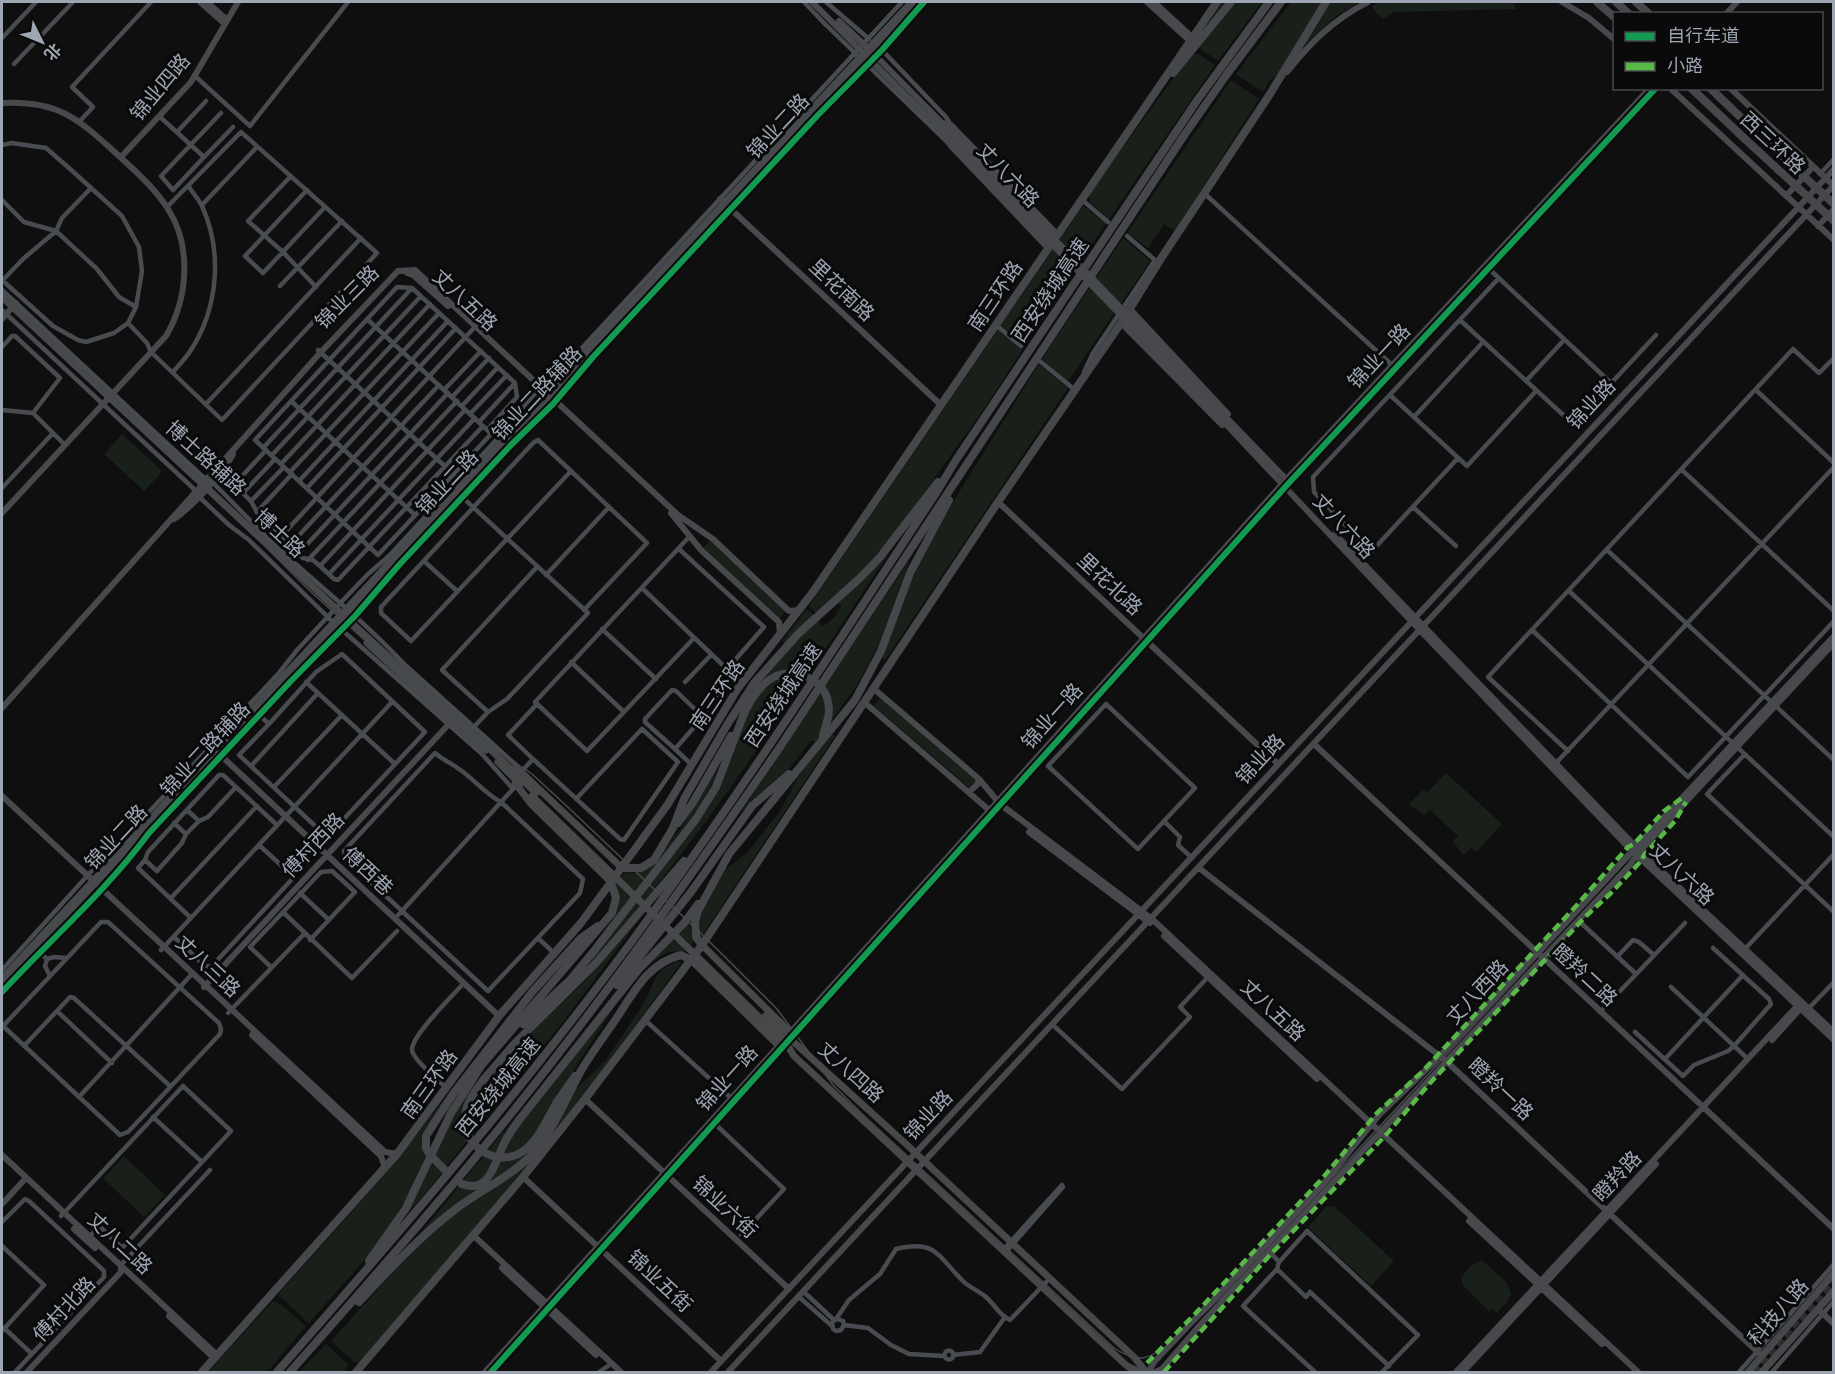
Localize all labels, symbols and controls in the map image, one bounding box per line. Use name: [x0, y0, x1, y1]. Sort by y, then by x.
north arrow: [12, 12, 72, 72]
legend: [1613, 12, 1823, 90]
text: 自行车道: [1667, 23, 1739, 47]
text: 北: [39, 39, 66, 66]
street label: 锦业四路: [124, 47, 196, 126]
text: 小路: [1667, 53, 1703, 77]
street label: 锦业二路: [740, 87, 815, 164]
street label: 西三环路: [1735, 105, 1812, 180]
street label: 丈八六路: [971, 137, 1046, 213]
street label: 西安绕城高速: [1005, 232, 1094, 347]
street label: 里花南路: [804, 252, 881, 327]
street label: 南三环路: [961, 255, 1028, 336]
street label: 锦业三路: [309, 259, 384, 334]
street label: 丈八五路: [427, 262, 504, 337]
street label: 锦业一路: [1341, 317, 1416, 394]
street label: 锦业二路辅路: [486, 340, 587, 446]
street label: 锦业路: [1560, 373, 1621, 435]
street label: 博士路辅路: [160, 414, 253, 501]
street label: 锦业二路: [409, 443, 484, 520]
street label: 丈八六路: [1307, 487, 1382, 564]
street label: 博士路: [249, 502, 311, 563]
street label: 里花北路: [1072, 546, 1149, 621]
street label: 西安绕城高速: [738, 637, 827, 752]
street label: 南三环路: [683, 654, 750, 735]
street label: 锦业一路: [1015, 677, 1088, 754]
street label: 锦业二路辅路: [154, 696, 255, 802]
street label: 锦业路: [1229, 728, 1290, 790]
street label: 锦业二路: [78, 798, 153, 875]
street label: 傅村西路: [275, 806, 350, 883]
street label: 丈八六路: [1644, 836, 1721, 911]
street label: 傅西巷: [337, 840, 399, 901]
street label: 丈八三路: [170, 928, 247, 1003]
street label: 瞪羚二路: [1547, 937, 1624, 1012]
street label: 丈八西路: [1439, 953, 1514, 1030]
street label: 丈八五路: [1235, 972, 1312, 1047]
street label: 西安绕城高速: [449, 1032, 546, 1142]
street label: 丈八四路: [813, 1035, 890, 1108]
street label: 锦业一路: [690, 1039, 763, 1116]
street label: 南三环路: [394, 1043, 463, 1124]
street label: 瞪羚一路: [1463, 1051, 1540, 1126]
street label: 锦业路: [897, 1084, 958, 1146]
street label: 瞪羚路: [1586, 1145, 1647, 1207]
street label: 锦业六街: [687, 1169, 764, 1244]
street label: 丈八二路: [82, 1205, 159, 1280]
street label: 锦业五街: [622, 1243, 699, 1318]
street label: 傅村北路: [26, 1270, 101, 1347]
street label: 科技八路: [1741, 1273, 1814, 1351]

